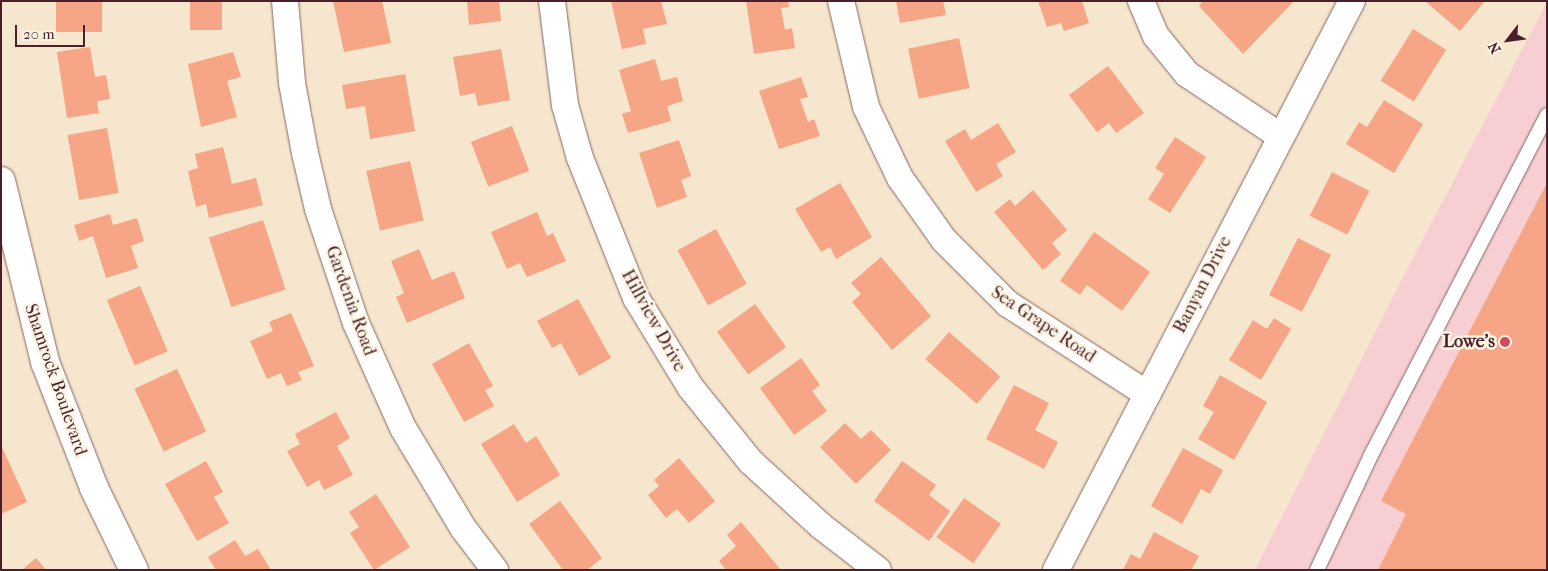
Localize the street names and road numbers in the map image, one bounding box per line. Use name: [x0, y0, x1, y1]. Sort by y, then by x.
street label: Banyan Drive: [1169, 233, 1237, 337]
street label: Gardenia Road: [320, 243, 380, 359]
street label: Hillview Drive: [616, 266, 690, 376]
street label: Sea Grape Road: [987, 282, 1099, 368]
street label: Shamrock Boulevard: [19, 301, 91, 459]

